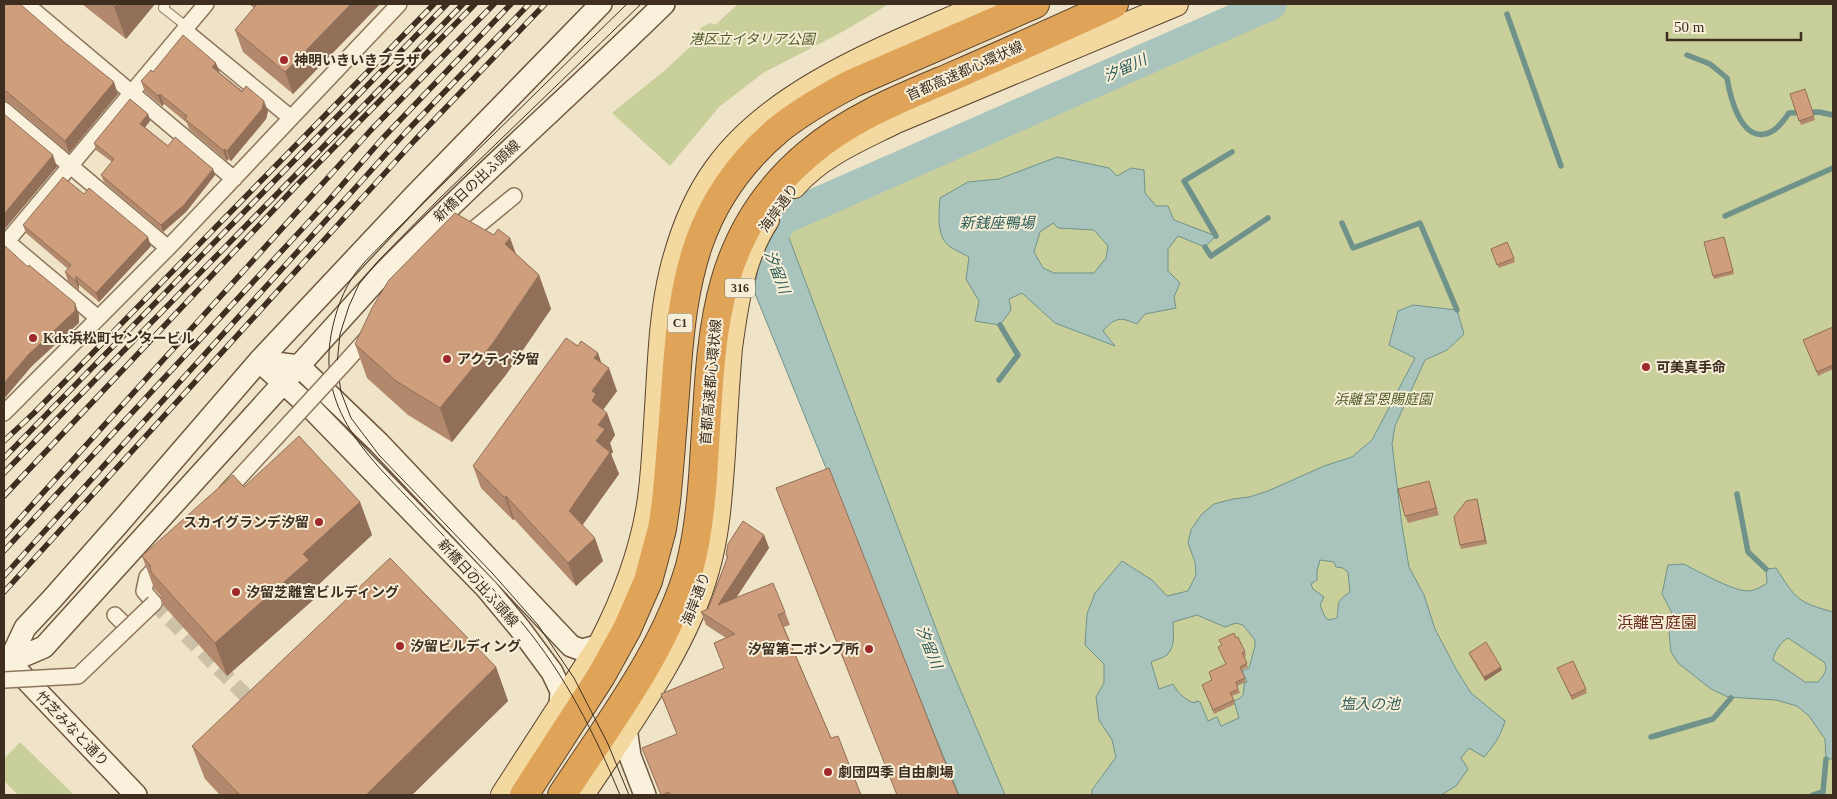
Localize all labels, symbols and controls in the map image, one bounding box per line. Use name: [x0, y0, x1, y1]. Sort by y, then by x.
scale bar: [1667, 10, 1801, 42]
text: 50 m: [1674, 19, 1705, 35]
park label: 港区立イタリア公園: [689, 32, 817, 47]
street label: 首都高速都心環状線: [904, 38, 1026, 103]
water label: 汐留川: [1101, 51, 1151, 84]
place label: 神明いきいきプラザ: [294, 52, 420, 68]
marker: 神明いきいきプラザ: [278, 54, 290, 66]
street label: 新橋日の出ふ頭線: [431, 137, 523, 225]
street label: 海岸通り: [756, 181, 802, 235]
water label: 新銭座鴨場: [959, 215, 1036, 231]
water label: 汐留川: [761, 248, 793, 298]
road number: 316: [725, 278, 755, 298]
road number: C1: [668, 314, 692, 332]
street label: 首都高速都心環状線: [697, 318, 724, 445]
place label: Kdx浜松町センタービル: [43, 330, 195, 346]
marker: Kdx浜松町センタービル: [27, 332, 39, 344]
place label: アクティ汐留: [457, 351, 539, 367]
marker: アクティ汐留: [441, 353, 453, 365]
place label: 可美真手命: [1656, 360, 1726, 375]
marker: 可美真手命: [1640, 361, 1652, 373]
park label: 浜離宮恩賜庭園: [1334, 392, 1434, 407]
place label: スカイグランデ汐留: [183, 514, 309, 530]
marker: スカイグランデ汐留: [313, 516, 325, 528]
street label: 新橋日の出ふ頭線: [435, 536, 521, 630]
street label: 海岸通り: [679, 570, 713, 628]
place label: 汐留芝離宮ビルディング: [246, 584, 399, 600]
marker: 汐留芝離宮ビルディング: [230, 586, 242, 598]
district label: 浜離宮庭園: [1617, 614, 1697, 631]
water label: 汐留川: [913, 623, 946, 673]
place label: 汐留ビルディング: [410, 638, 521, 654]
marker: 汐留ビルディング: [394, 640, 406, 652]
place label: 汐留第二ポンプ所: [747, 641, 859, 657]
marker: 汐留第二ポンプ所: [863, 643, 875, 655]
street label: 竹芝みなと通り: [33, 689, 111, 769]
water label: 塩入の池: [1340, 696, 1402, 712]
place label: 劇団四季 自由劇場: [838, 765, 954, 780]
marker: 劇団四季 自由劇場: [822, 766, 834, 778]

